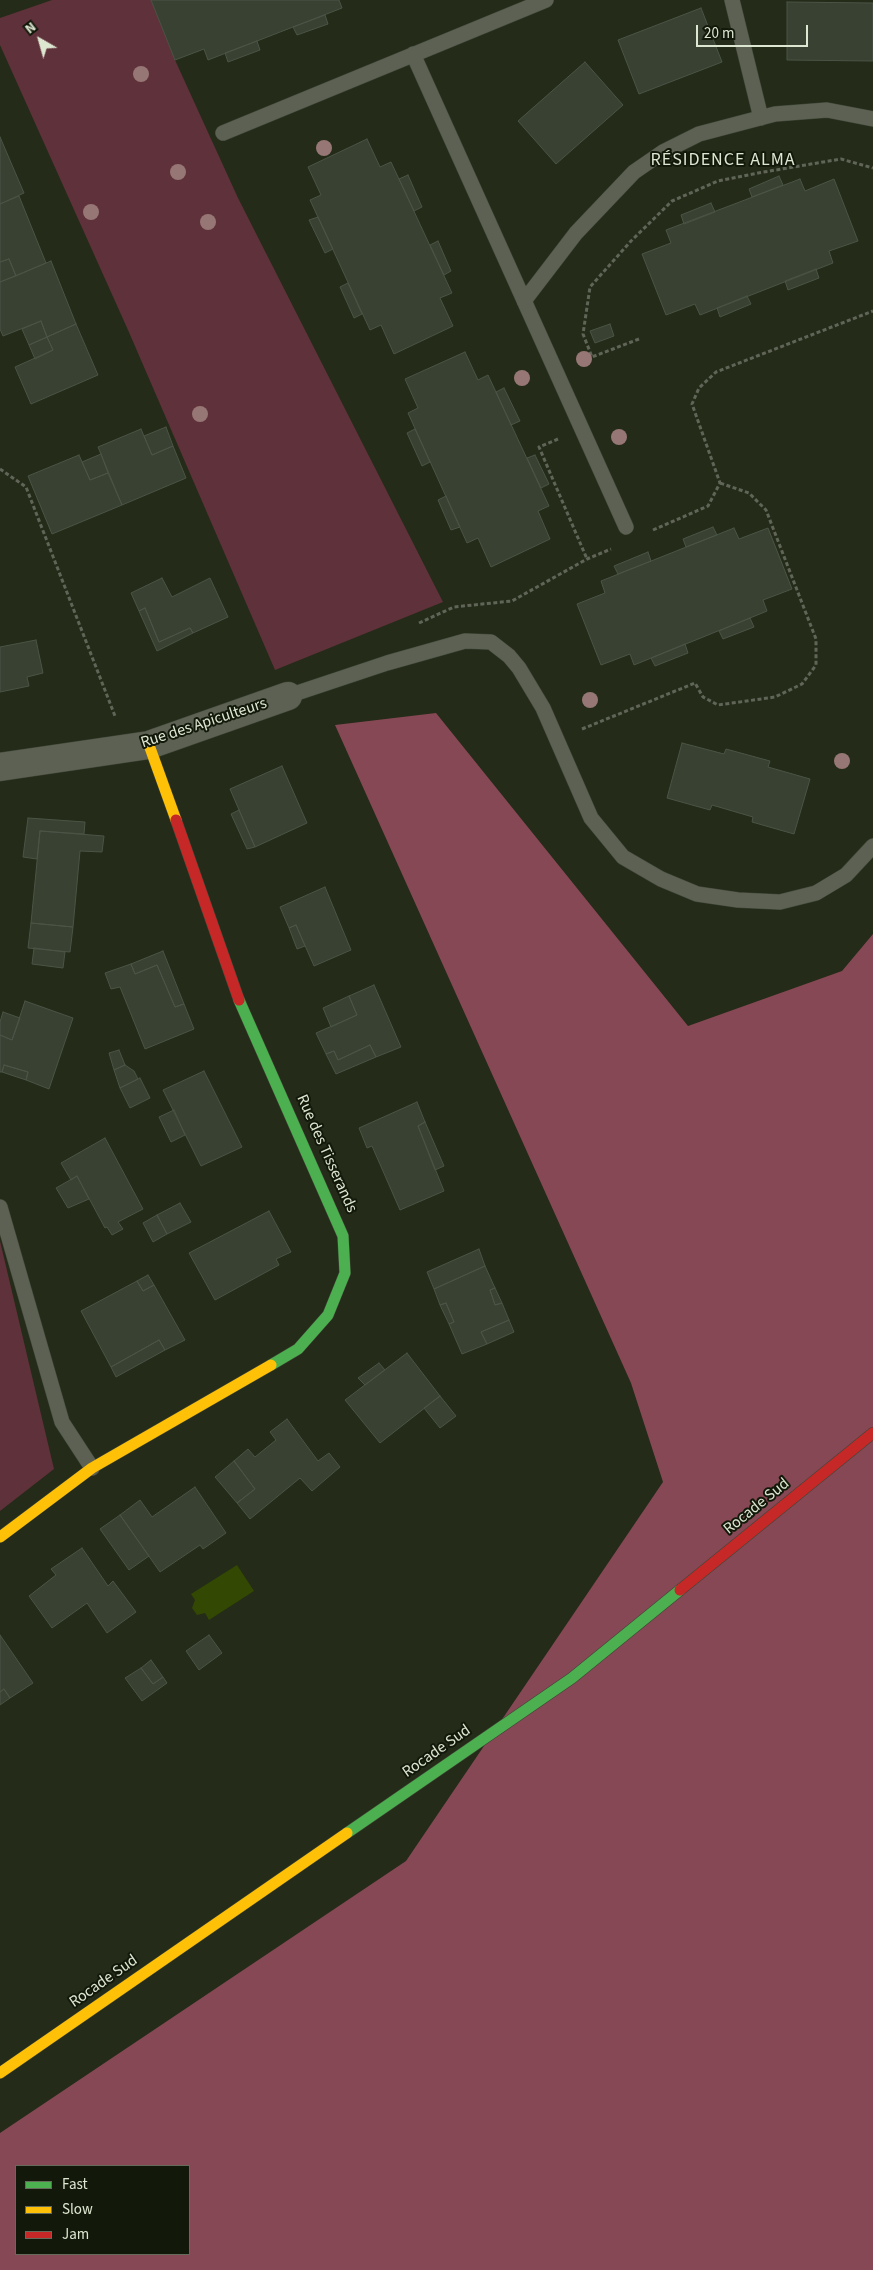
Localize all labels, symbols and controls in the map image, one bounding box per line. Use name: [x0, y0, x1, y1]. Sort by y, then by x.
north arrow: [15, 15, 65, 65]
scale bar: [698, 15, 810, 47]
text: N: [21, 17, 41, 39]
text: 20 m: [704, 23, 734, 44]
district label: RÉSIDENCE ALMA: [649, 150, 797, 172]
street label: Rue des Apiculteurs: [139, 695, 269, 753]
street label: Rue des Tisserands: [291, 1092, 361, 1216]
street label: Rocade Sud: [720, 1475, 794, 1539]
street label: Rocade Sud: [399, 1721, 475, 1783]
street label: Rocade Sud: [66, 1951, 142, 2013]
legend: [15, 2165, 190, 2255]
text: Fast: [62, 2174, 88, 2195]
text: Slow: [62, 2199, 93, 2220]
text: Jam: [62, 2224, 89, 2245]

